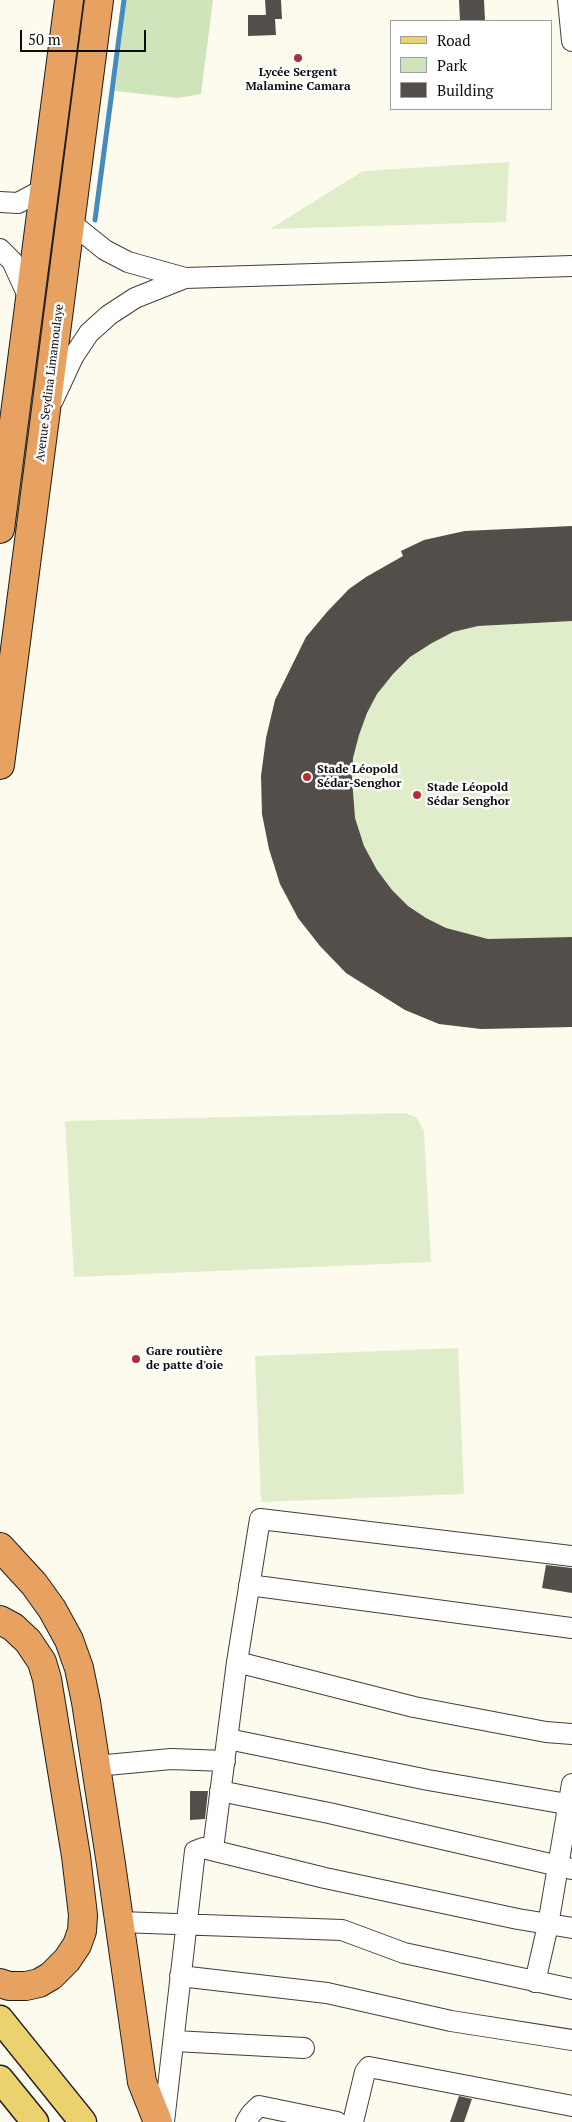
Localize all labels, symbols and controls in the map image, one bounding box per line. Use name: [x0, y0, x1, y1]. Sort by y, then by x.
scale bar: [22, 20, 149, 52]
legend: [390, 20, 552, 110]
text: 50 m: [28, 29, 61, 49]
text: Road: [437, 30, 470, 50]
marker: Lycée Sergent Malamine Camara: [292, 52, 304, 64]
text: Park: [437, 55, 467, 75]
place label: Lycée Sergent Malamine Camara: [245, 66, 351, 94]
text: Building: [437, 80, 494, 100]
street label: Avenue Seydina Limamoulaye: [33, 303, 67, 463]
place label: Stade Léopold Sédar-Senghor: [317, 763, 401, 791]
marker: Stade Léopold Sédar-Senghor: [301, 771, 313, 783]
place label: Stade Léopold Sédar Senghor: [427, 781, 510, 809]
marker: Stade Léopold Sédar Senghor: [411, 789, 423, 801]
place label: Gare routière de patte d'oie: [146, 1345, 223, 1373]
marker: Gare routière de patte d'oie: [130, 1353, 142, 1365]

